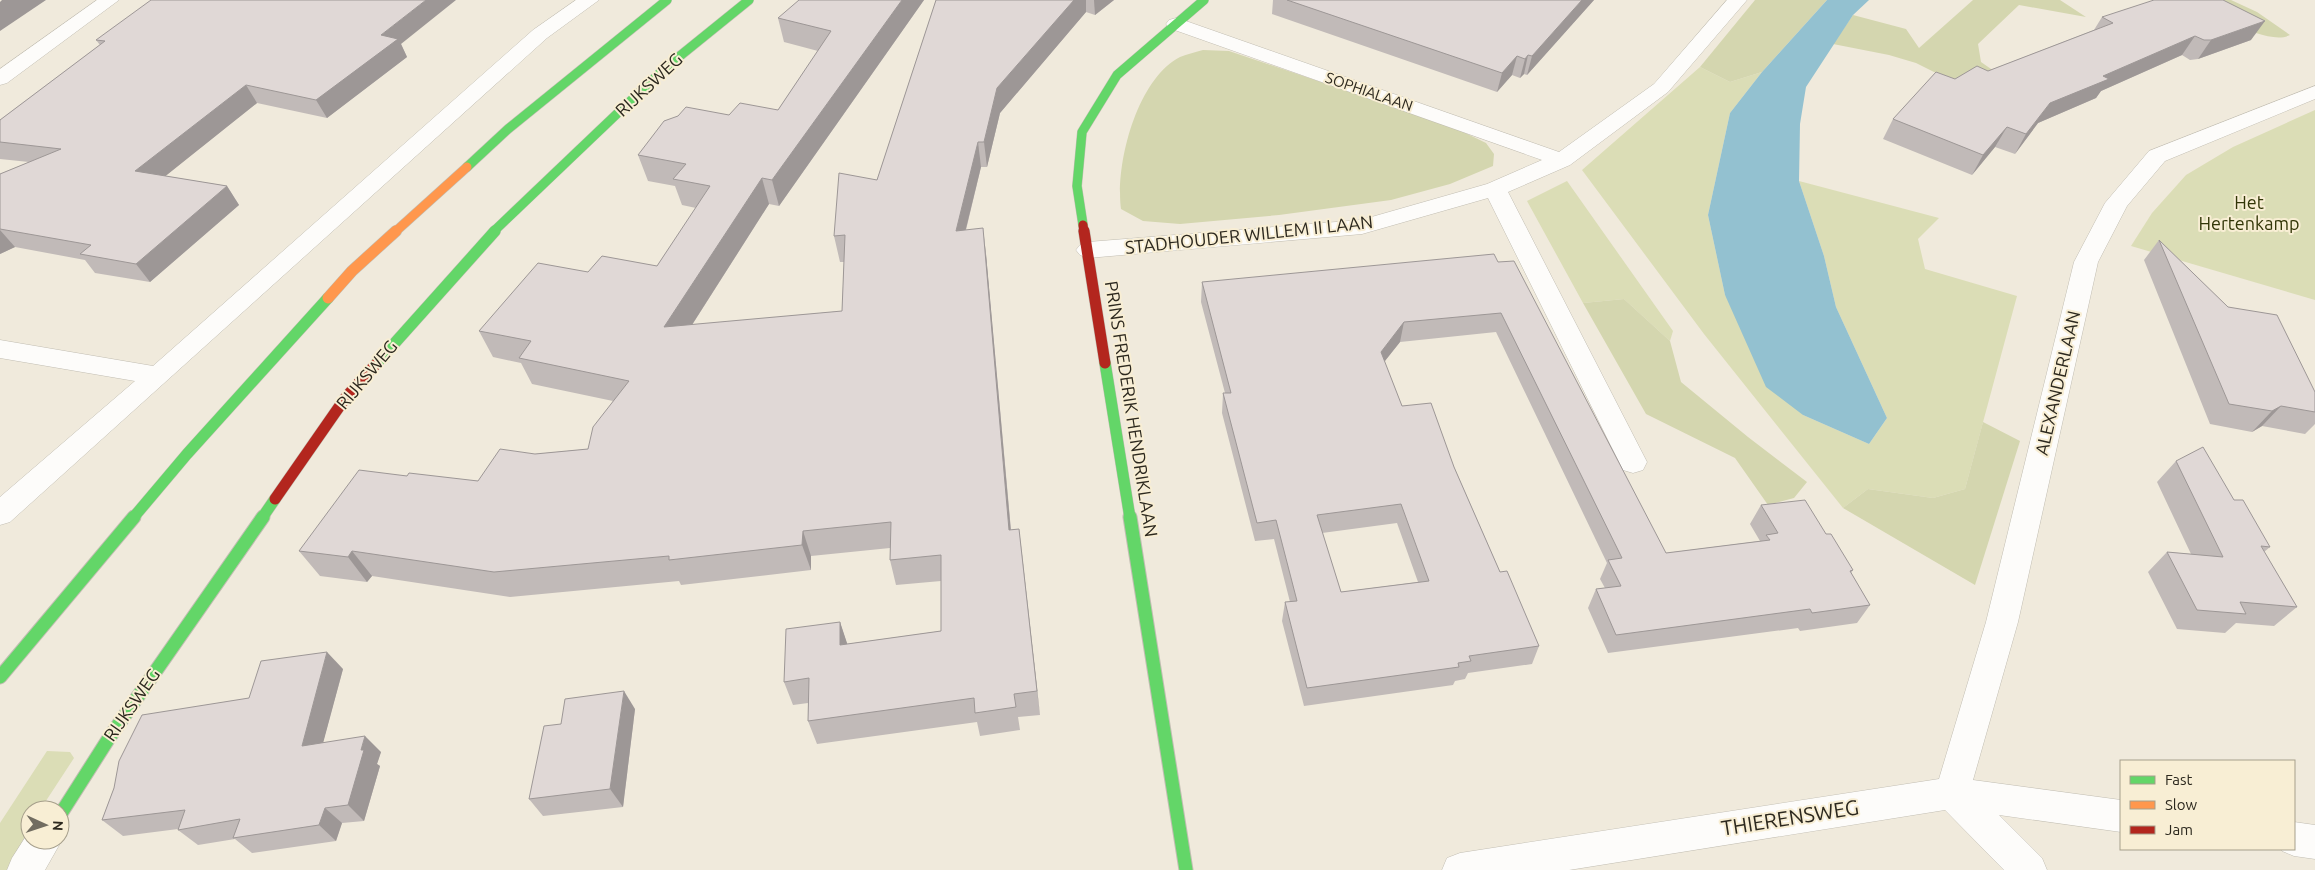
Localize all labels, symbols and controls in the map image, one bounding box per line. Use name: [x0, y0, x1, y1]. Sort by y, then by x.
street label: RIJKSWEG: [611, 48, 686, 120]
street label: SOPHIALAAN: [1323, 69, 1415, 114]
park label: Het Hertenkamp: [2199, 192, 2299, 233]
street label: STADHOUDER WILLEM II LAAN: [1124, 211, 1374, 257]
street label: PRINS FREDERIK HENDRIKLAAN: [1102, 279, 1162, 538]
street label: ALEXANDERLAAN: [2031, 309, 2083, 457]
street label: RIJKSWEG: [332, 336, 401, 413]
street label: RIJKSWEG: [99, 665, 163, 744]
legend: [2120, 760, 2295, 850]
text: Fast: [2165, 771, 2193, 788]
street label: THIERENSWEG: [1719, 794, 1860, 840]
text: Slow: [2165, 796, 2198, 813]
north arrow: [20, 800, 70, 850]
text: N: [50, 820, 66, 831]
text: Jam: [2165, 821, 2193, 838]

